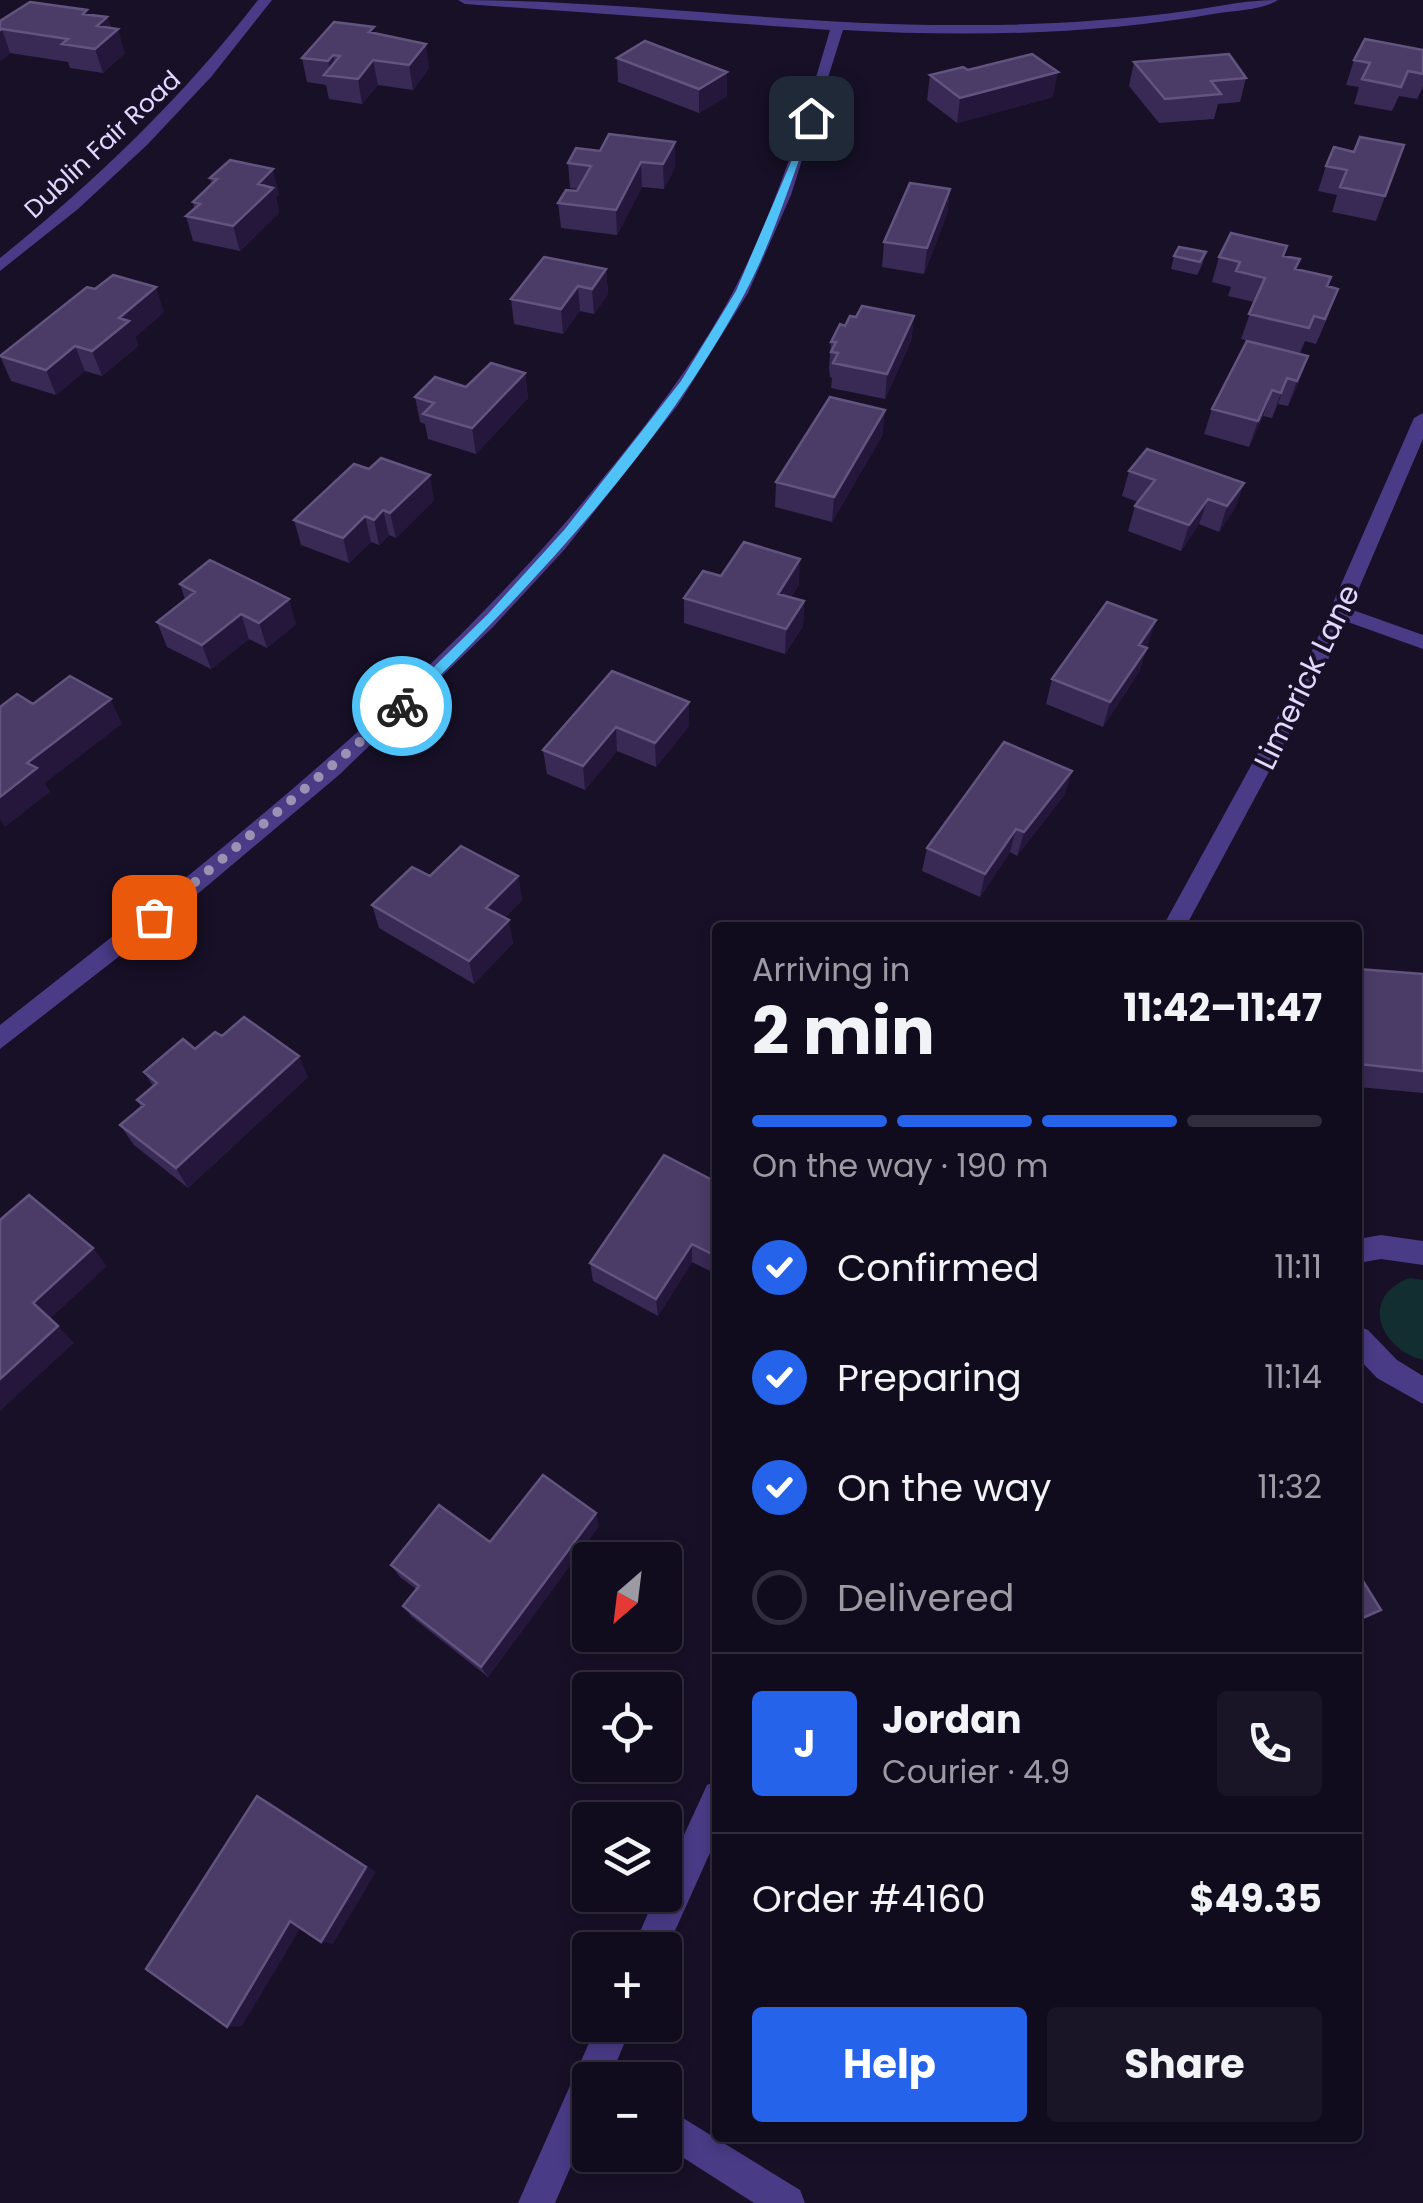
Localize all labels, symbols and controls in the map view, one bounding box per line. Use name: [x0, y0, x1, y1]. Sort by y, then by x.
street label: Dublin Fair Road: [16, 63, 188, 226]
pin: [769, 76, 854, 161]
icon: home: [784, 91, 839, 146]
street label: Limerick Lane: [1243, 577, 1370, 777]
courier: [352, 656, 452, 756]
icon: bike: [375, 679, 430, 734]
pin: [112, 875, 197, 960]
icon: bag: [127, 890, 182, 945]
text: Arriving in: [752, 947, 910, 992]
text: 11:42–11:47: [1123, 981, 1322, 1034]
text: 2 min: [752, 986, 935, 1077]
text: On the way · 190 m: [752, 1143, 1048, 1188]
icon: check: [752, 1240, 807, 1295]
text: Confirmed: [837, 1241, 1039, 1294]
text: 11:11: [1274, 1244, 1322, 1289]
icon: check: [752, 1350, 807, 1405]
text: Preparing: [837, 1351, 1022, 1404]
text: 11:14: [1264, 1354, 1322, 1399]
icon: check: [752, 1460, 807, 1515]
text: On the way: [837, 1461, 1051, 1514]
text: 11:32: [1257, 1464, 1322, 1509]
north arrow: [572, 1542, 682, 1652]
map controls: [572, 1542, 682, 2172]
text: Delivered: [837, 1571, 1014, 1624]
button: locate: [572, 1672, 682, 1782]
button: phone: [1217, 1691, 1322, 1796]
text: Jordan: [882, 1693, 1022, 1746]
text: J: [794, 1717, 815, 1770]
text: Courier · 4.9: [882, 1749, 1070, 1794]
button: layers: [572, 1802, 682, 1912]
text: Order #4160: [752, 1872, 986, 1925]
text: $49.35: [1189, 1872, 1322, 1925]
button: +: [572, 1932, 682, 2042]
button: Help: [752, 2007, 1027, 2122]
button: Share: [1047, 2007, 1322, 2122]
button: −: [572, 2062, 682, 2172]

